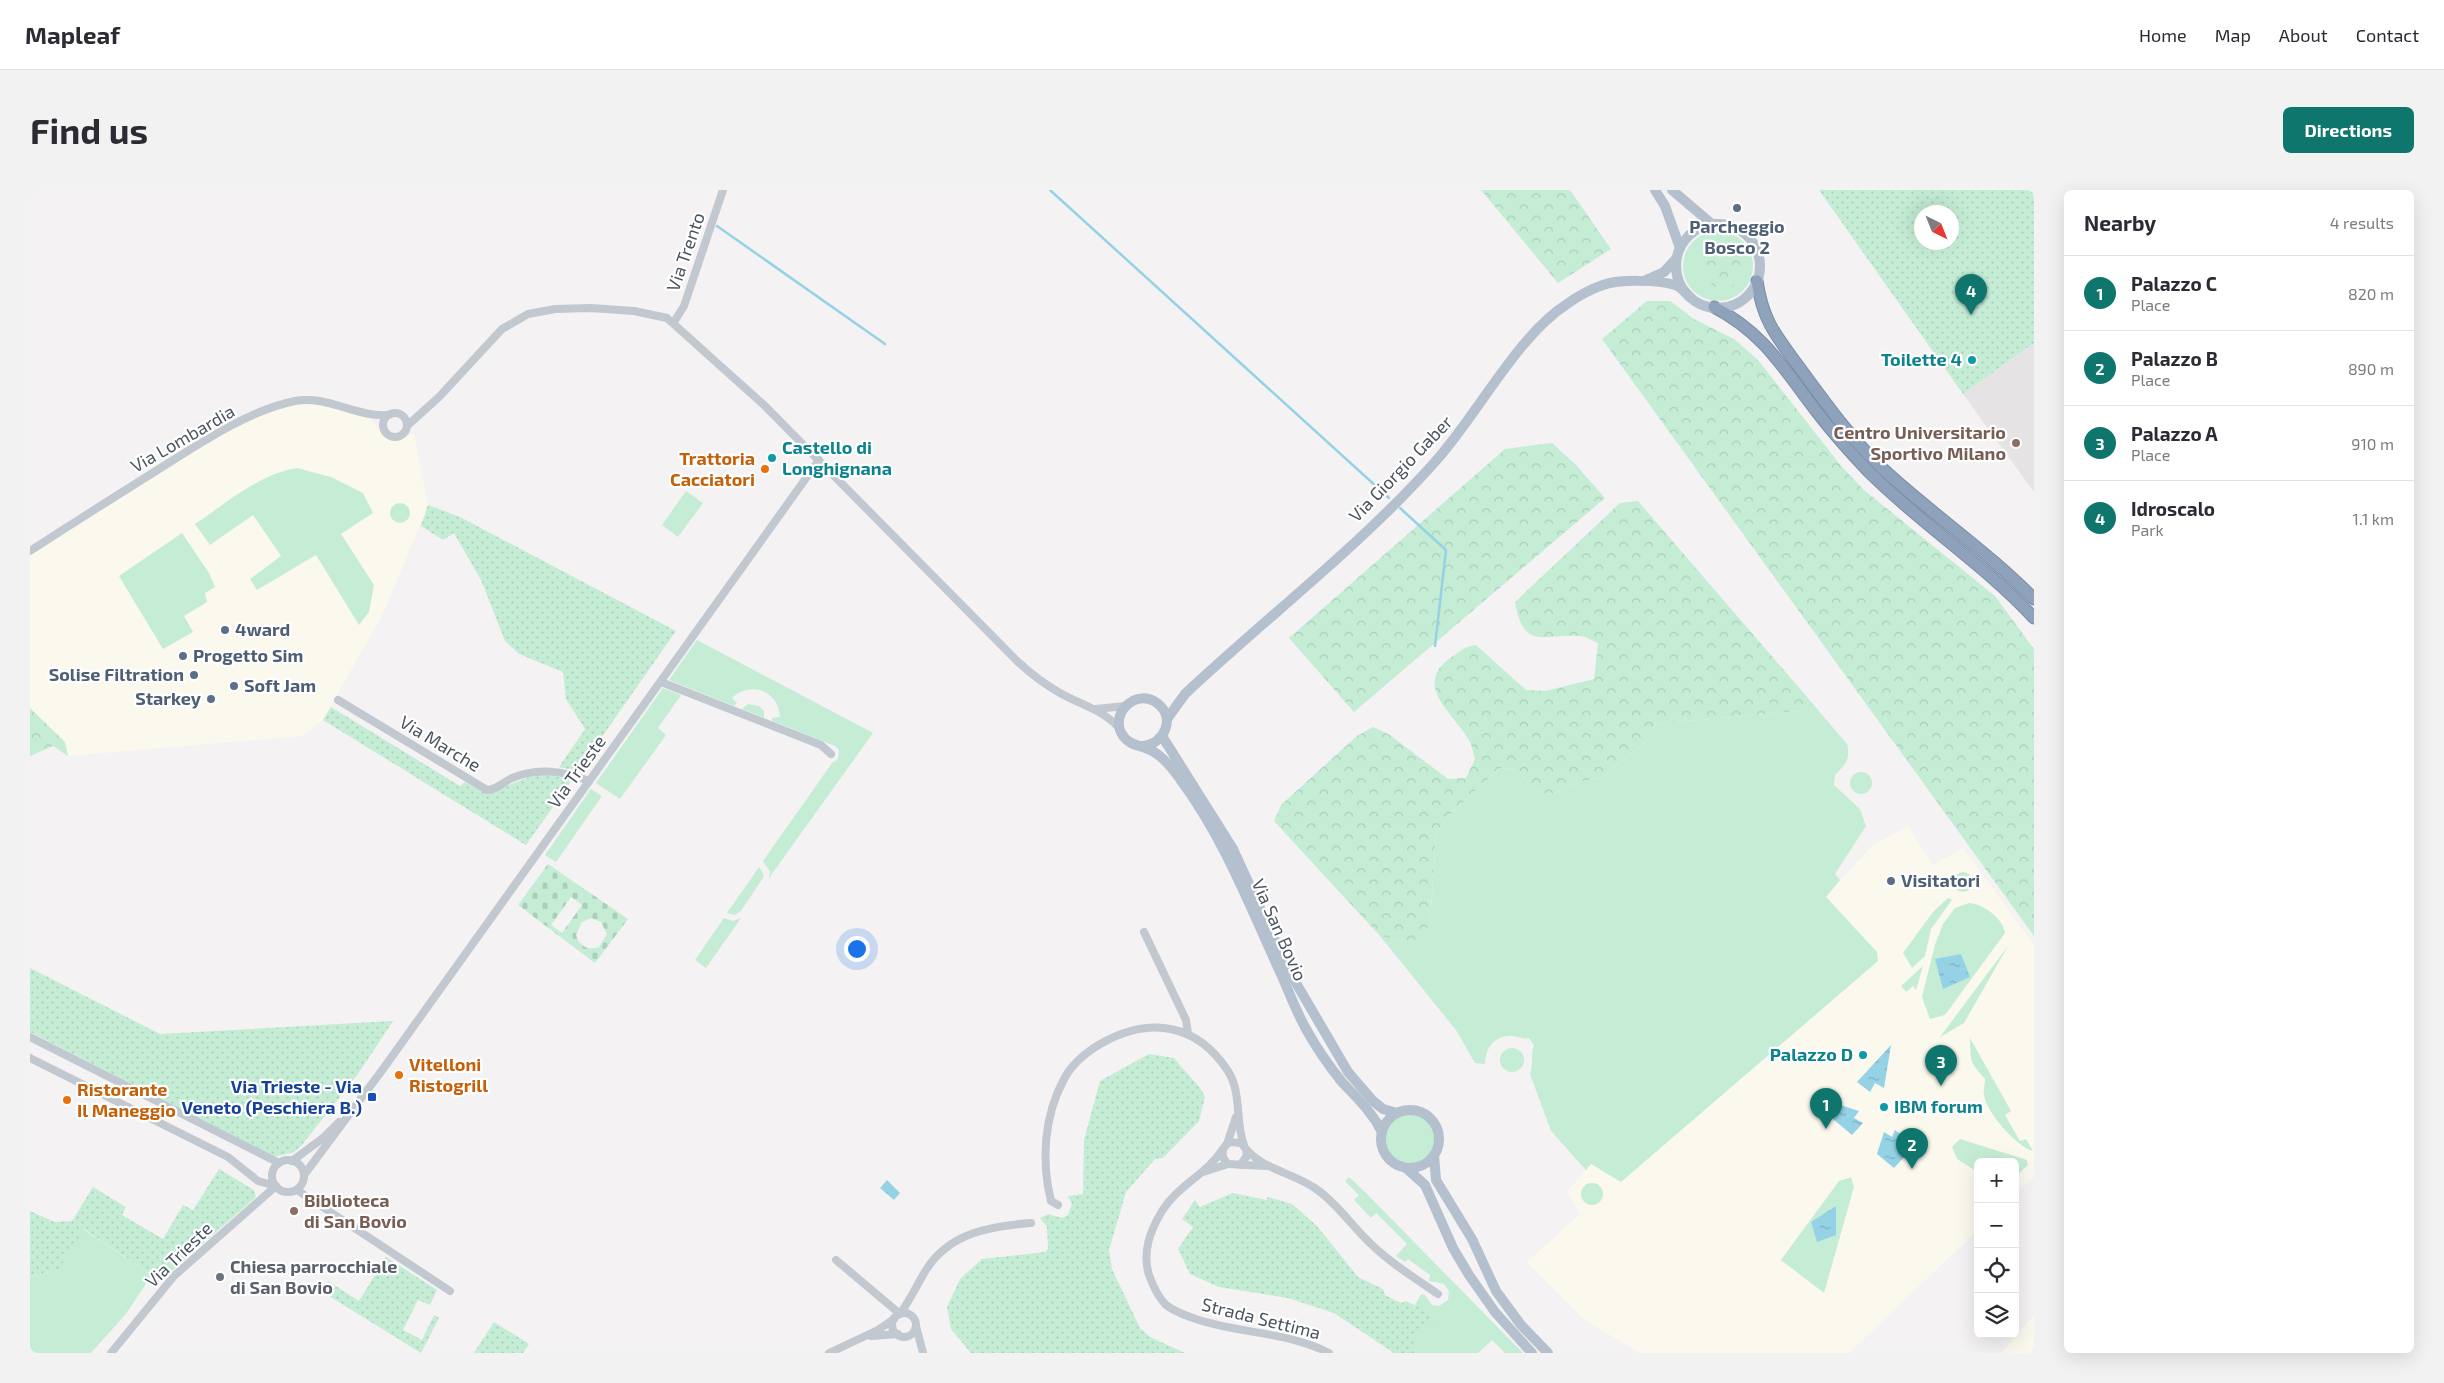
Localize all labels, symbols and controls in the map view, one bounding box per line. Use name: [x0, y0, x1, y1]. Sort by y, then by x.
text: Mapleaf: [25, 20, 120, 49]
text: Home: [2139, 24, 2187, 46]
text: Map: [2215, 24, 2251, 46]
text: About: [2279, 24, 2328, 46]
text: Contact: [2356, 24, 2419, 46]
button: Directions: [2283, 107, 2414, 153]
text: Find us: [30, 109, 148, 151]
marker: Parcheggio Bosco 2: [1731, 202, 1743, 214]
north arrow: [1914, 205, 1959, 250]
street label: Via Trento: [661, 209, 709, 294]
text: Nearby: [2084, 210, 2156, 235]
text: 4 results: [2330, 213, 2394, 232]
place label: Parcheggio Bosco 2: [1689, 215, 1785, 258]
text: Palazzo C: [2131, 272, 2217, 295]
pin: 4: [1955, 274, 1987, 315]
text: 1: [2097, 284, 2103, 303]
text: 820 m: [2348, 284, 2394, 303]
text: Place: [2131, 295, 2170, 314]
text: Palazzo B: [2131, 347, 2218, 370]
place label: Toilette 4: [1881, 348, 1962, 370]
marker: Toilette 4: [1966, 354, 1978, 366]
text: 2: [2095, 359, 2105, 378]
text: 890 m: [2348, 359, 2394, 378]
text: Place: [2131, 370, 2170, 389]
street label: Via Lombardia: [127, 400, 238, 477]
street label: Via Giorgio Gaber: [1344, 410, 1457, 526]
place label: Centro Universitario Sportivo Milano: [1834, 421, 2006, 464]
text: Palazzo A: [2131, 422, 2218, 445]
text: 3: [2095, 434, 2105, 453]
text: 910 m: [2351, 434, 2394, 453]
place label: Castello di Longhignana: [782, 436, 892, 479]
marker: Centro Universitario Sportivo Milano: [2010, 437, 2022, 449]
text: Place: [2131, 445, 2170, 464]
place label: Trattoria Cacciatori: [670, 447, 755, 490]
marker: Castello di Longhignana: [766, 452, 778, 464]
marker: Trattoria Cacciatori: [759, 463, 771, 475]
text: Idroscalo: [2131, 497, 2215, 520]
text: 4: [2095, 509, 2105, 528]
text: 1.1 km: [2353, 509, 2394, 528]
text: Park: [2131, 520, 2164, 539]
place label: 4ward: [235, 618, 290, 640]
marker: 4ward: [219, 624, 231, 636]
place label: Progetto Sim: [193, 644, 303, 666]
marker: Progetto Sim: [177, 650, 189, 662]
place label: Solise Filtration: [49, 663, 184, 685]
marker: Solise Filtration: [188, 669, 200, 681]
place label: Soft Jam: [244, 674, 316, 696]
marker: Soft Jam: [228, 680, 240, 692]
place label: Starkey: [135, 687, 202, 709]
marker: Starkey: [205, 693, 217, 705]
street label: Via Marche: [396, 710, 485, 776]
street label: Via Trieste: [542, 731, 610, 812]
place label: Visitatori: [1901, 869, 1980, 891]
street label: Via San Bovio: [1248, 875, 1312, 984]
marker: Visitatori: [1885, 875, 1897, 887]
your location: [844, 936, 870, 962]
place label: Palazzo D: [1770, 1043, 1853, 1065]
pin: 3: [1925, 1045, 1957, 1086]
marker: Palazzo D: [1857, 1049, 1869, 1061]
place label: Vitelloni Ristogrill: [409, 1053, 488, 1096]
marker: Vitelloni Ristogrill: [393, 1069, 405, 1081]
place label: Via Trieste - Via Veneto (Peschiera B.): [182, 1075, 362, 1118]
place label: Ristorante Il Maneggio: [77, 1078, 176, 1121]
pin: 1: [1810, 1088, 1842, 1129]
marker: Via Trieste - Via Veneto (Peschiera B.): [366, 1091, 378, 1103]
marker: Ristorante Il Maneggio: [61, 1094, 73, 1106]
place label: IBM forum: [1894, 1095, 1983, 1117]
marker: IBM forum: [1878, 1101, 1890, 1113]
pin: 2: [1896, 1128, 1928, 1169]
map controls: [1974, 1158, 2019, 1338]
button: +: [1974, 1158, 2019, 1203]
place label: Biblioteca di San Bovio: [304, 1189, 407, 1232]
button: −: [1974, 1203, 2019, 1248]
marker: Biblioteca di San Bovio: [288, 1205, 300, 1217]
street label: Via Trieste: [140, 1217, 216, 1292]
button: locate: [1974, 1248, 2019, 1293]
place label: Chiesa parrocchiale di San Bovio: [230, 1255, 397, 1298]
marker: Chiesa parrocchiale di San Bovio: [214, 1271, 226, 1283]
street label: Strada Settima: [1200, 1293, 1323, 1343]
button: layers: [1974, 1293, 2019, 1338]

